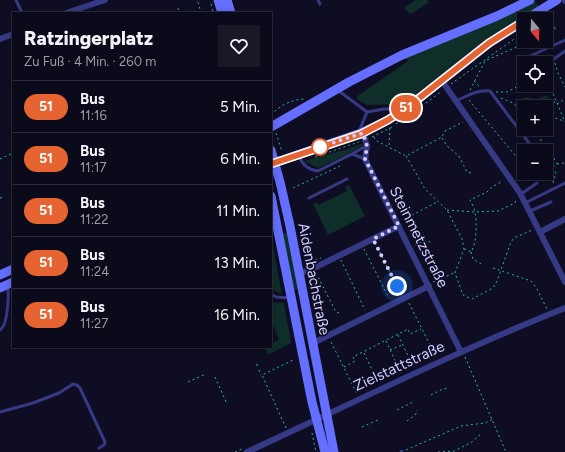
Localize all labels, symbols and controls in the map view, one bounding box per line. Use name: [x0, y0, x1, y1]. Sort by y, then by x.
north arrow: [517, 12, 553, 48]
map controls: [517, 12, 553, 180]
button: heart: [218, 25, 260, 67]
text: Ratzingerplatz: [24, 27, 153, 50]
text: Zu Fuß · 4 Min. · 260 m: [24, 54, 156, 69]
button: locate: [517, 56, 553, 92]
text: Bus: [80, 90, 105, 108]
line badge: 51: [388, 95, 424, 121]
text: 51: [39, 98, 53, 115]
text: 5 Min.: [220, 98, 260, 116]
text: 51: [399, 99, 413, 116]
button: +: [517, 100, 553, 136]
text: 11:16: [80, 108, 107, 123]
unlabelled marker: [311, 138, 329, 156]
text: Bus: [80, 142, 105, 160]
button: −: [517, 144, 553, 180]
text: 51: [39, 150, 53, 167]
text: 6 Min.: [220, 150, 260, 168]
text: 11:17: [80, 160, 106, 175]
street label: Steinmetzstraße: [386, 184, 452, 290]
text: Bus: [80, 194, 105, 212]
text: 51: [39, 202, 53, 219]
text: 11 Min.: [216, 202, 260, 220]
text: 11:22: [80, 212, 109, 227]
street label: Aidenbachstraße: [294, 221, 334, 337]
text: Bus: [80, 246, 105, 264]
text: 51: [39, 254, 53, 271]
text: 13 Min.: [214, 254, 260, 272]
text: 11:24: [80, 264, 109, 279]
your location: [387, 276, 407, 296]
text: Bus: [80, 298, 105, 316]
text: 51: [39, 306, 53, 323]
text: 16 Min.: [214, 306, 260, 324]
text: 11:27: [80, 316, 108, 331]
street label: Zielstattstraße: [351, 337, 447, 395]

